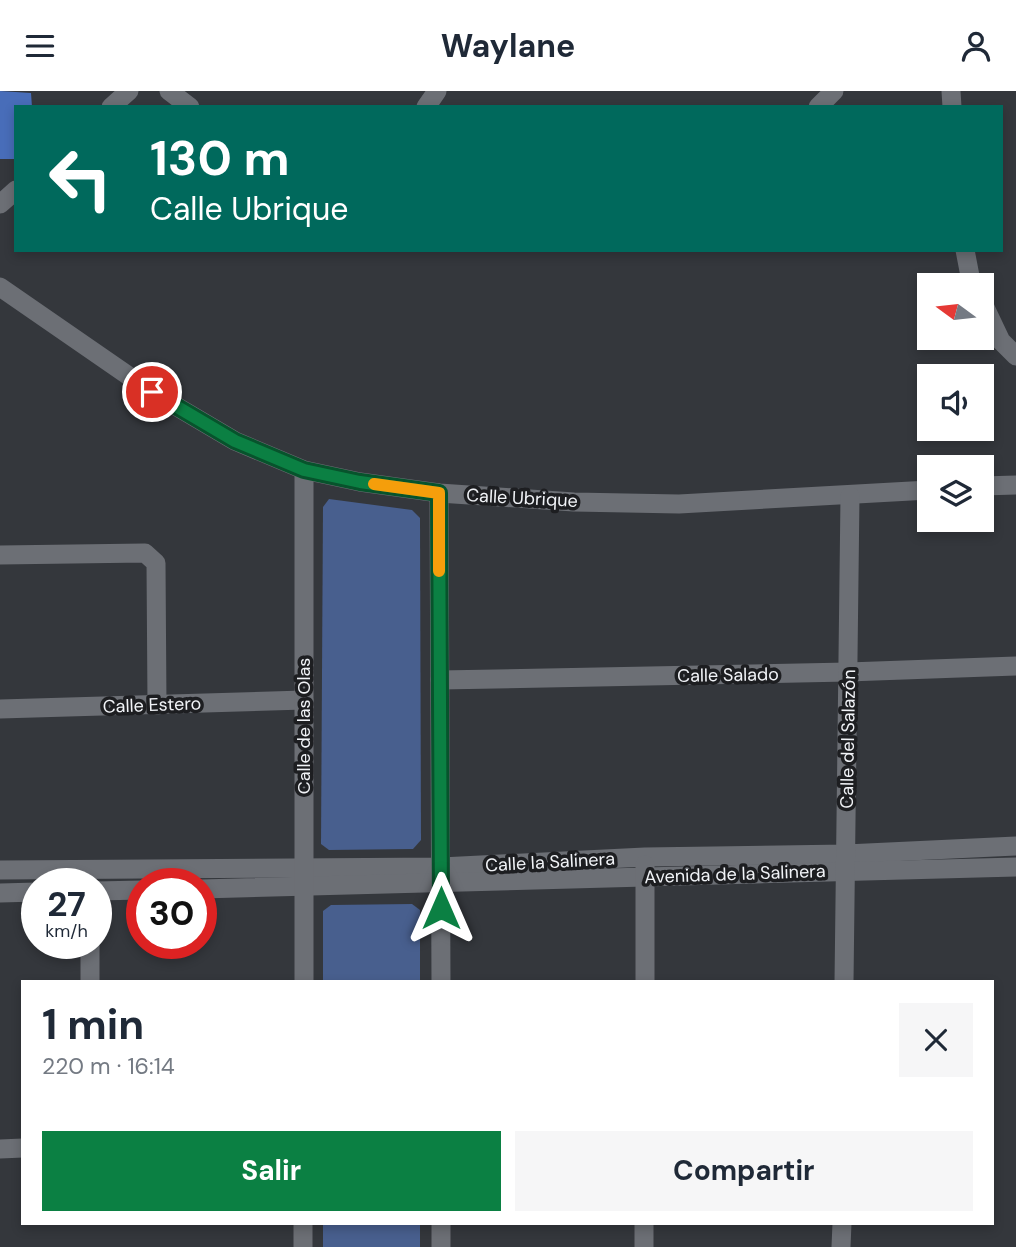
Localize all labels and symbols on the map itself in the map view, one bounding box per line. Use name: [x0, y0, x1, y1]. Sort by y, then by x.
north arrow: [917, 273, 994, 350]
pin: [122, 362, 182, 422]
street label: Calle Ubrique: [466, 483, 578, 513]
street label: Calle de las Olas: [292, 658, 316, 794]
street label: Calle Salado: [677, 662, 779, 688]
street label: Calle del Salazón: [835, 669, 861, 809]
street label: Calle Estero: [102, 691, 202, 719]
street label: Calle la Salinera: [485, 847, 615, 877]
street label: Avenida de la Salinera: [644, 859, 826, 889]
speed limit sign: 30: [126, 868, 217, 959]
position arrow: [404, 871, 478, 945]

